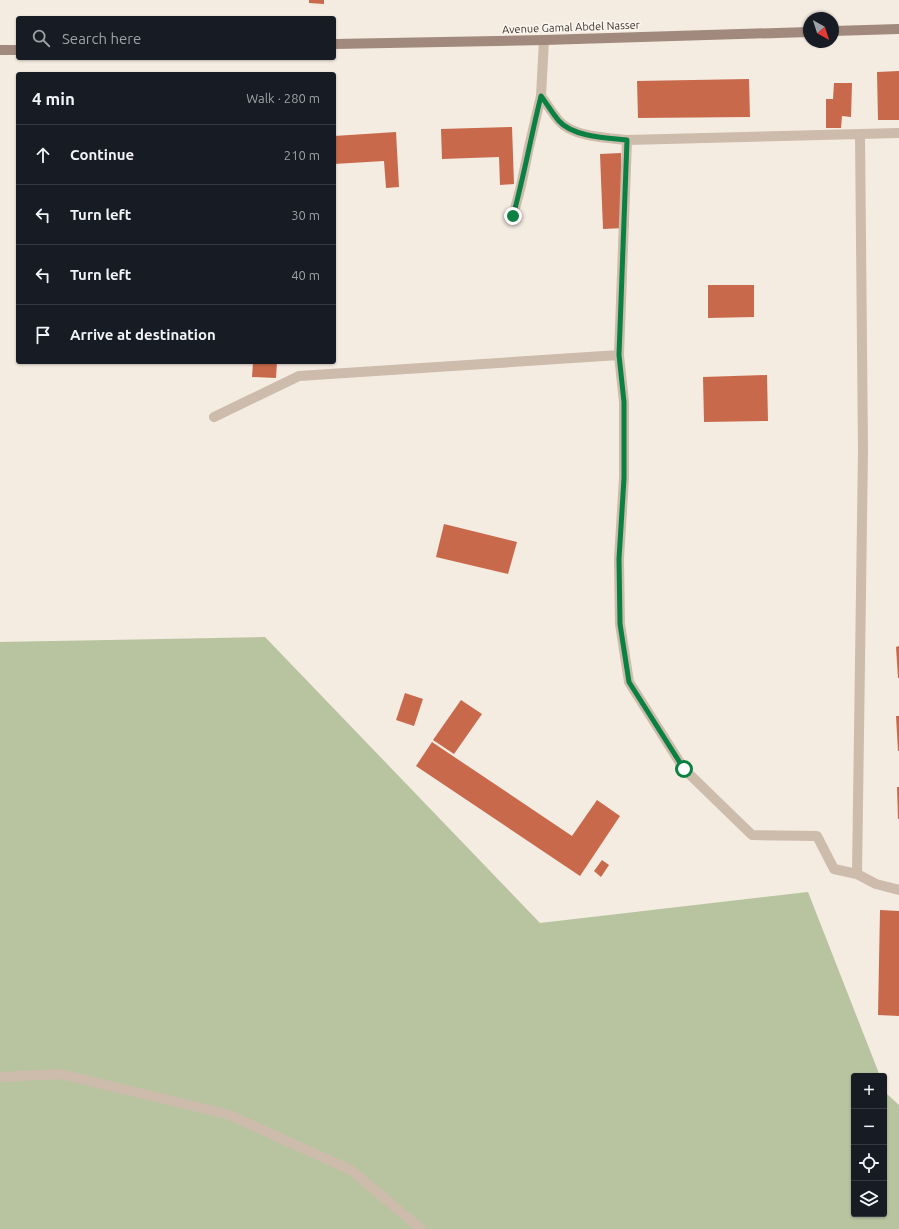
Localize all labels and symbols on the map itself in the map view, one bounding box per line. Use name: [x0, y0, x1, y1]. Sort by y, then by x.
north arrow: [803, 12, 839, 48]
street label: Avenue Gamal Abdel Nasser: [502, 19, 641, 35]
route end: [504, 207, 522, 225]
route start: [675, 760, 693, 778]

